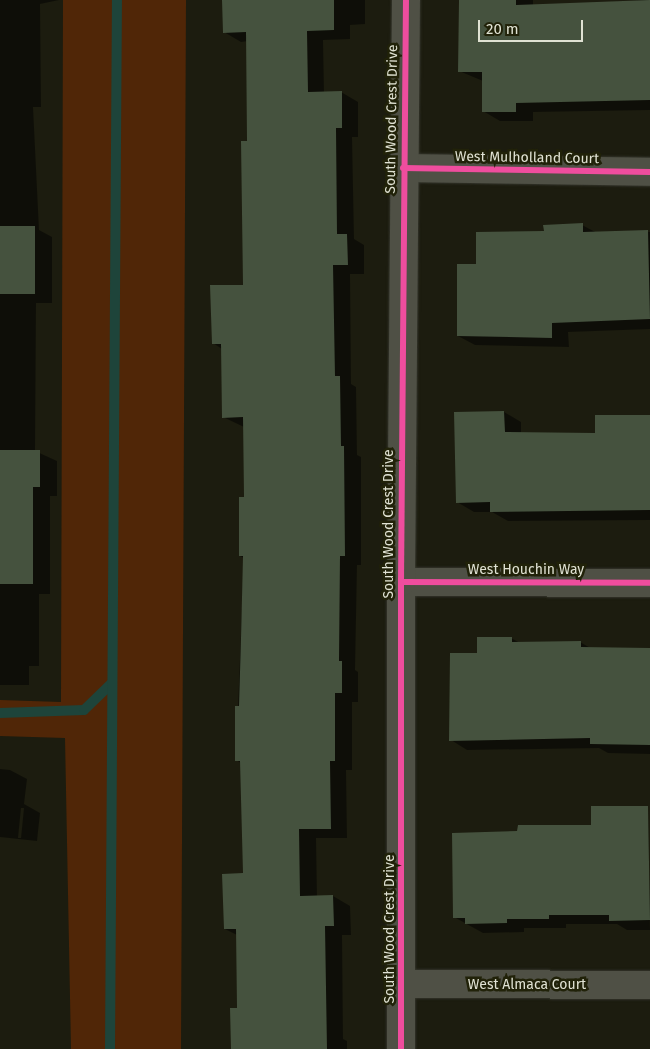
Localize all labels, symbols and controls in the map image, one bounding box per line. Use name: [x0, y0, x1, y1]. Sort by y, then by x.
scale bar: [480, 10, 585, 42]
text: 20 m: [486, 20, 519, 38]
street label: South Wood Crest Drive: [382, 44, 402, 194]
street label: West Mulholland Court: [455, 148, 599, 168]
street label: South Wood Crest Drive: [381, 449, 397, 599]
street label: West Houchin Way: [468, 562, 584, 578]
street label: South Wood Crest Drive: [382, 854, 398, 1004]
street label: West Almaca Court: [468, 977, 586, 993]

